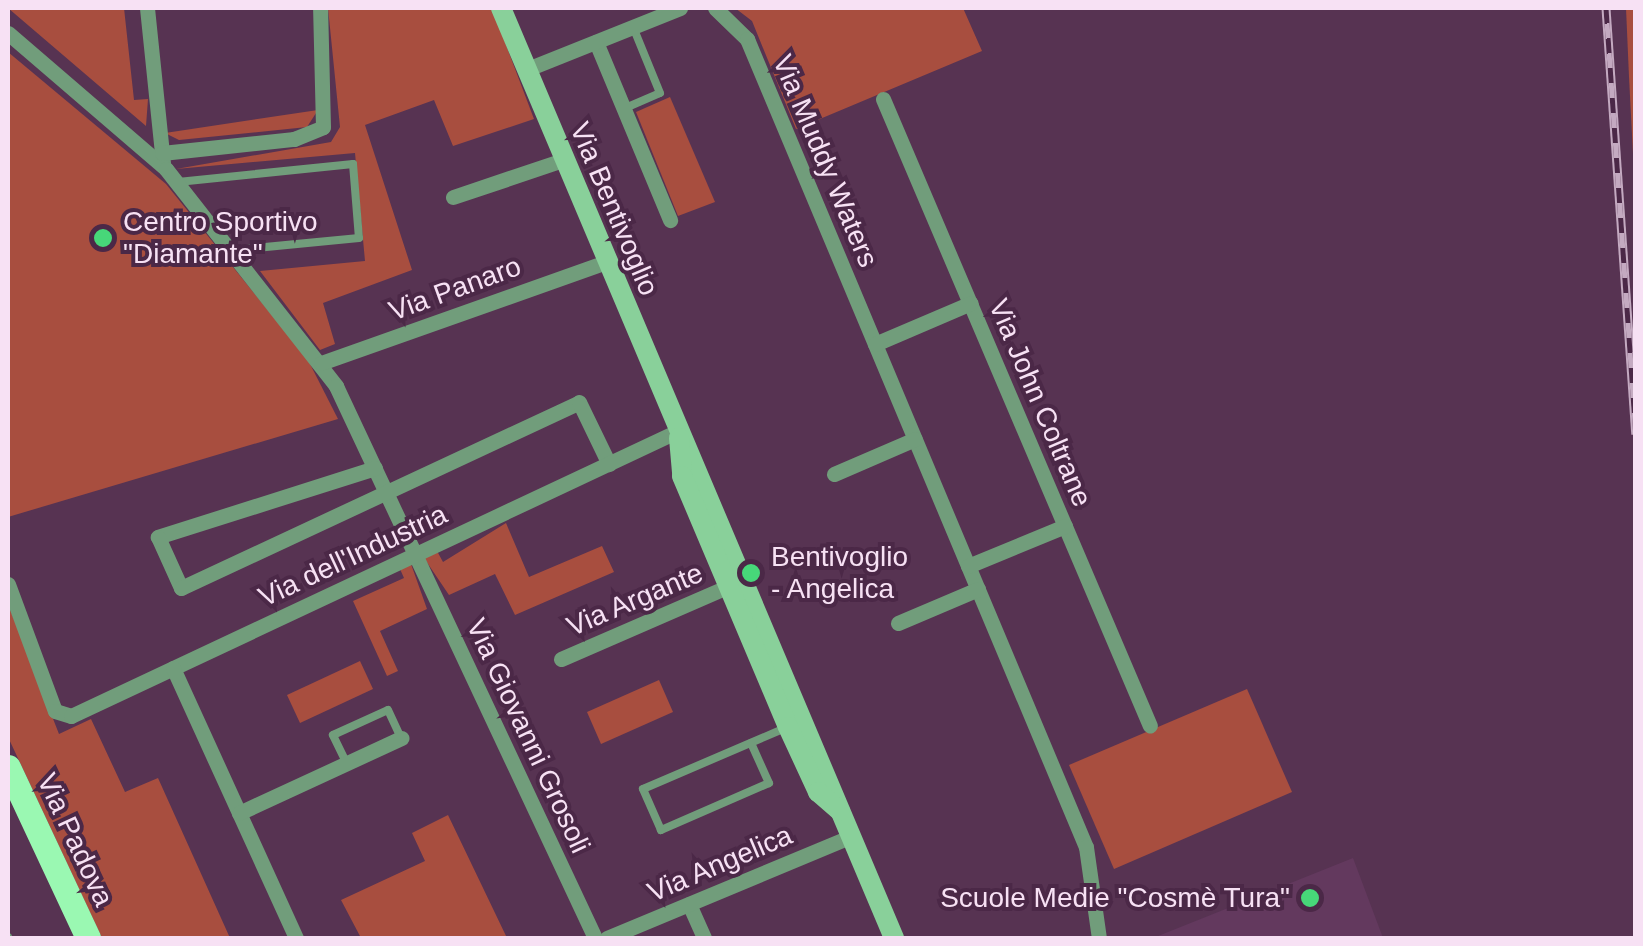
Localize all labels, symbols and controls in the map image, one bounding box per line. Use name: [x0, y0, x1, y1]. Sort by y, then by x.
street label: Via Muddy Waters: [765, 50, 885, 272]
street label: Via Bentivoglio: [562, 117, 666, 301]
place label: Centro Sportivo "Diamante": [123, 205, 318, 271]
marker: Centro Sportivo "Diamante": [92, 227, 114, 249]
street label: Via Panaro: [384, 250, 526, 328]
street label: Via John Coltrane: [981, 294, 1099, 512]
street label: Via dell'Industria: [253, 498, 453, 614]
place label: Bentivoglio - Angelica: [771, 540, 908, 606]
street label: Via Argante: [561, 556, 709, 644]
marker: Bentivoglio - Angelica: [740, 562, 762, 584]
street label: Via Giovanni Grosoli: [459, 613, 597, 859]
street label: Via Padova: [30, 768, 120, 912]
street label: Via Angelica: [642, 818, 798, 910]
place label: Scuole Medie "Cosmè Tura": [940, 881, 1290, 915]
marker: Scuole Medie "Cosmè Tura": [1299, 887, 1321, 909]

